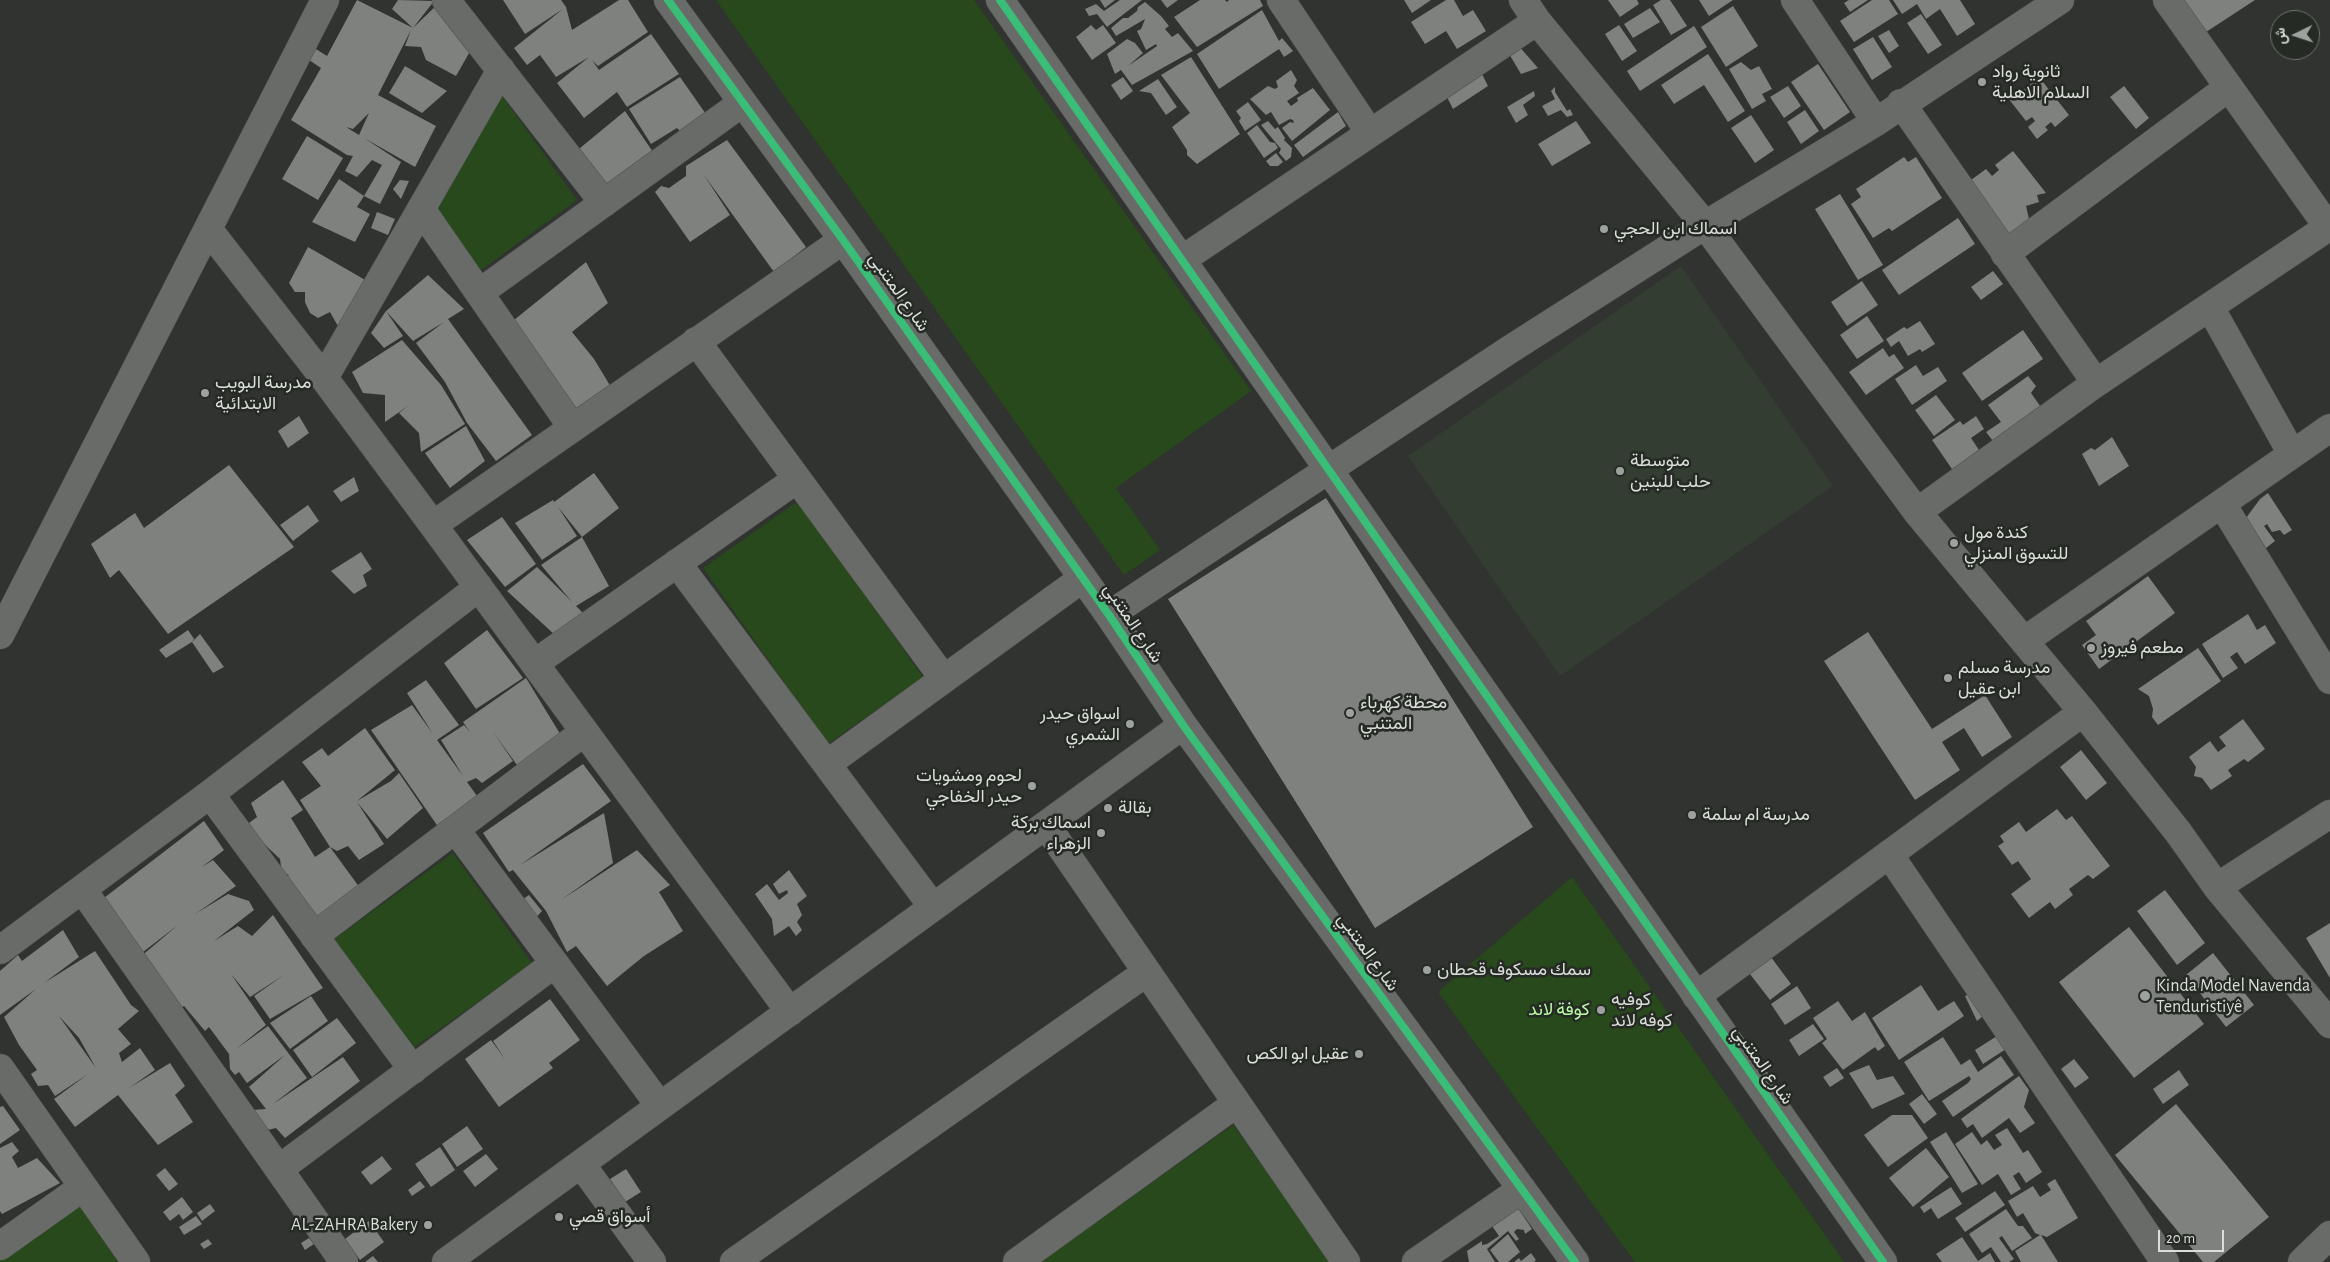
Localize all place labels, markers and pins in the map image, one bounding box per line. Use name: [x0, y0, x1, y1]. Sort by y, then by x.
place label: ثانوية رواد السلام الاهلية: [1992, 61, 2090, 104]
marker: ثانوية رواد السلام الاهلية: [1976, 76, 1988, 88]
place label: اسماك ابن الحجي: [1614, 218, 1737, 240]
marker: اسماك ابن الحجي: [1598, 223, 1610, 235]
place label: مدرسة البويب الابتدائية: [215, 372, 311, 414]
marker: مدرسة البويب الابتدائية: [199, 387, 211, 399]
place label: متوسطة حلب للبنين: [1630, 450, 1711, 492]
marker: متوسطة حلب للبنين: [1614, 465, 1626, 477]
place label: كندة مول للتسوق المنزلي: [1964, 522, 2068, 564]
marker: كندة مول للتسوق المنزلي: [1948, 537, 1960, 549]
place label: مطعم فيروز: [2101, 637, 2184, 659]
marker: مطعم فيروز: [2085, 642, 2097, 654]
place label: مدرسة مسلم ابن عقيل: [1958, 657, 2050, 700]
marker: مدرسة مسلم ابن عقيل: [1942, 672, 1954, 684]
place label: محطة كهرباء المتنبي: [1360, 692, 1447, 734]
place label: اسواق حيدر الشمري: [1040, 703, 1120, 746]
marker: محطة كهرباء المتنبي: [1344, 707, 1356, 719]
marker: اسواق حيدر الشمري: [1124, 718, 1136, 730]
place label: لحوم ومشويات حيدر الخفاجي: [916, 765, 1022, 808]
marker: لحوم ومشويات حيدر الخفاجي: [1026, 780, 1038, 792]
place label: بقالة: [1118, 797, 1151, 819]
marker: بقالة: [1102, 802, 1114, 814]
place label: مدرسة ام سلمة: [1702, 804, 1810, 826]
marker: مدرسة ام سلمة: [1686, 809, 1698, 821]
place label: اسماك بركة الزهراء: [1011, 812, 1091, 854]
marker: اسماك بركة الزهراء: [1095, 827, 1107, 839]
place label: سمك مسكوف قحطان: [1437, 959, 1591, 981]
marker: سمك مسكوف قحطان: [1421, 964, 1433, 976]
place label: Kinda Model Navenda Tenduristiyê: [2156, 975, 2310, 1018]
place label: كوفيه كوفه لاند: [1611, 989, 1672, 1032]
marker: Kinda Model Navenda Tenduristiyê: [2138, 989, 2152, 1003]
marker: كوفيه كوفه لاند: [1595, 1004, 1607, 1016]
place label: عقيل ابو الكص: [1247, 1043, 1349, 1065]
marker: عقيل ابو الكص: [1353, 1048, 1365, 1060]
place label: أسواق قصي: [569, 1206, 650, 1228]
marker: أسواق قصي: [553, 1211, 565, 1223]
place label: AL-ZAHRA Bakery: [291, 1214, 418, 1236]
marker: AL-ZAHRA Bakery: [422, 1219, 434, 1231]

